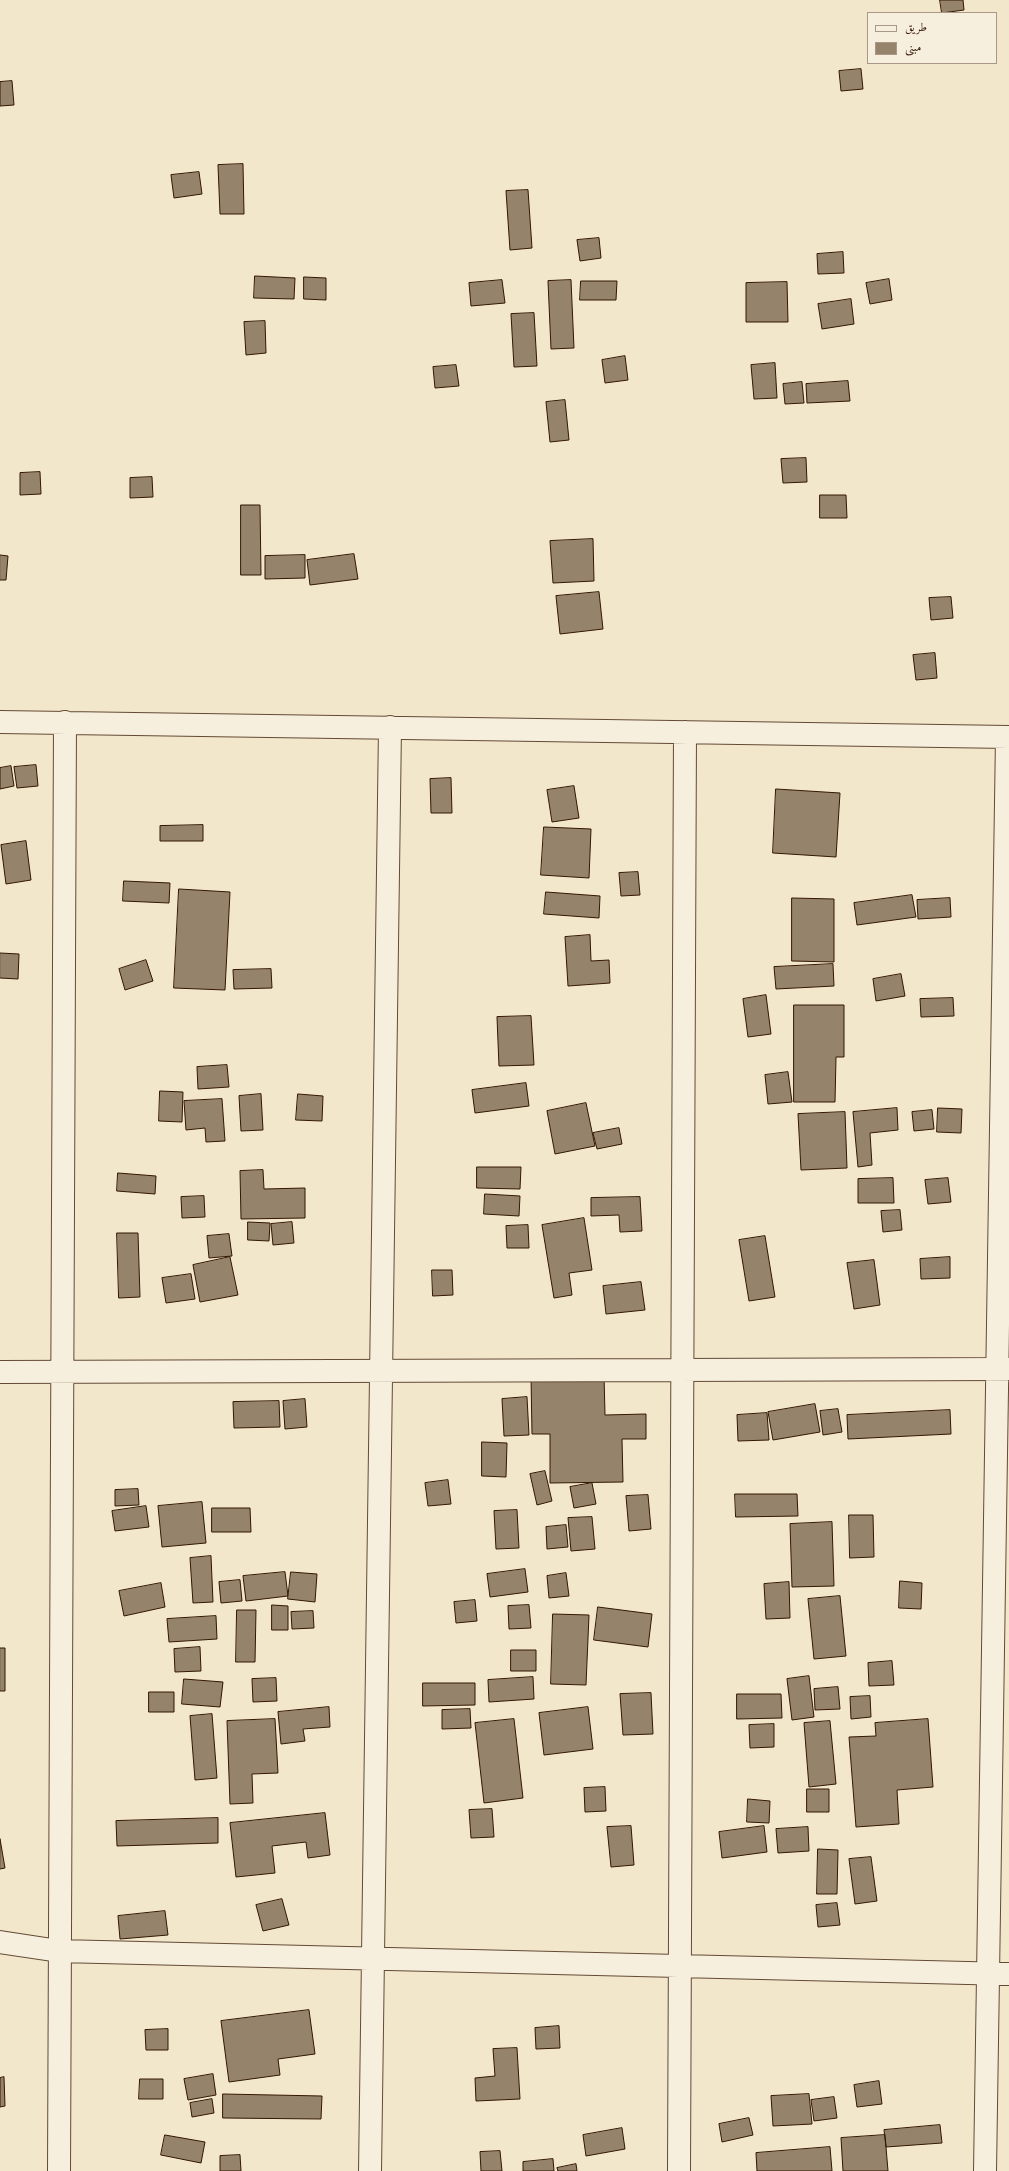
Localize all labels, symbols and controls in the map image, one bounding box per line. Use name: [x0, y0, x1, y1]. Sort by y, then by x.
legend: [867, 12, 997, 64]
text: طريق: [905, 19, 927, 35]
text: مبنى: [905, 39, 921, 55]

